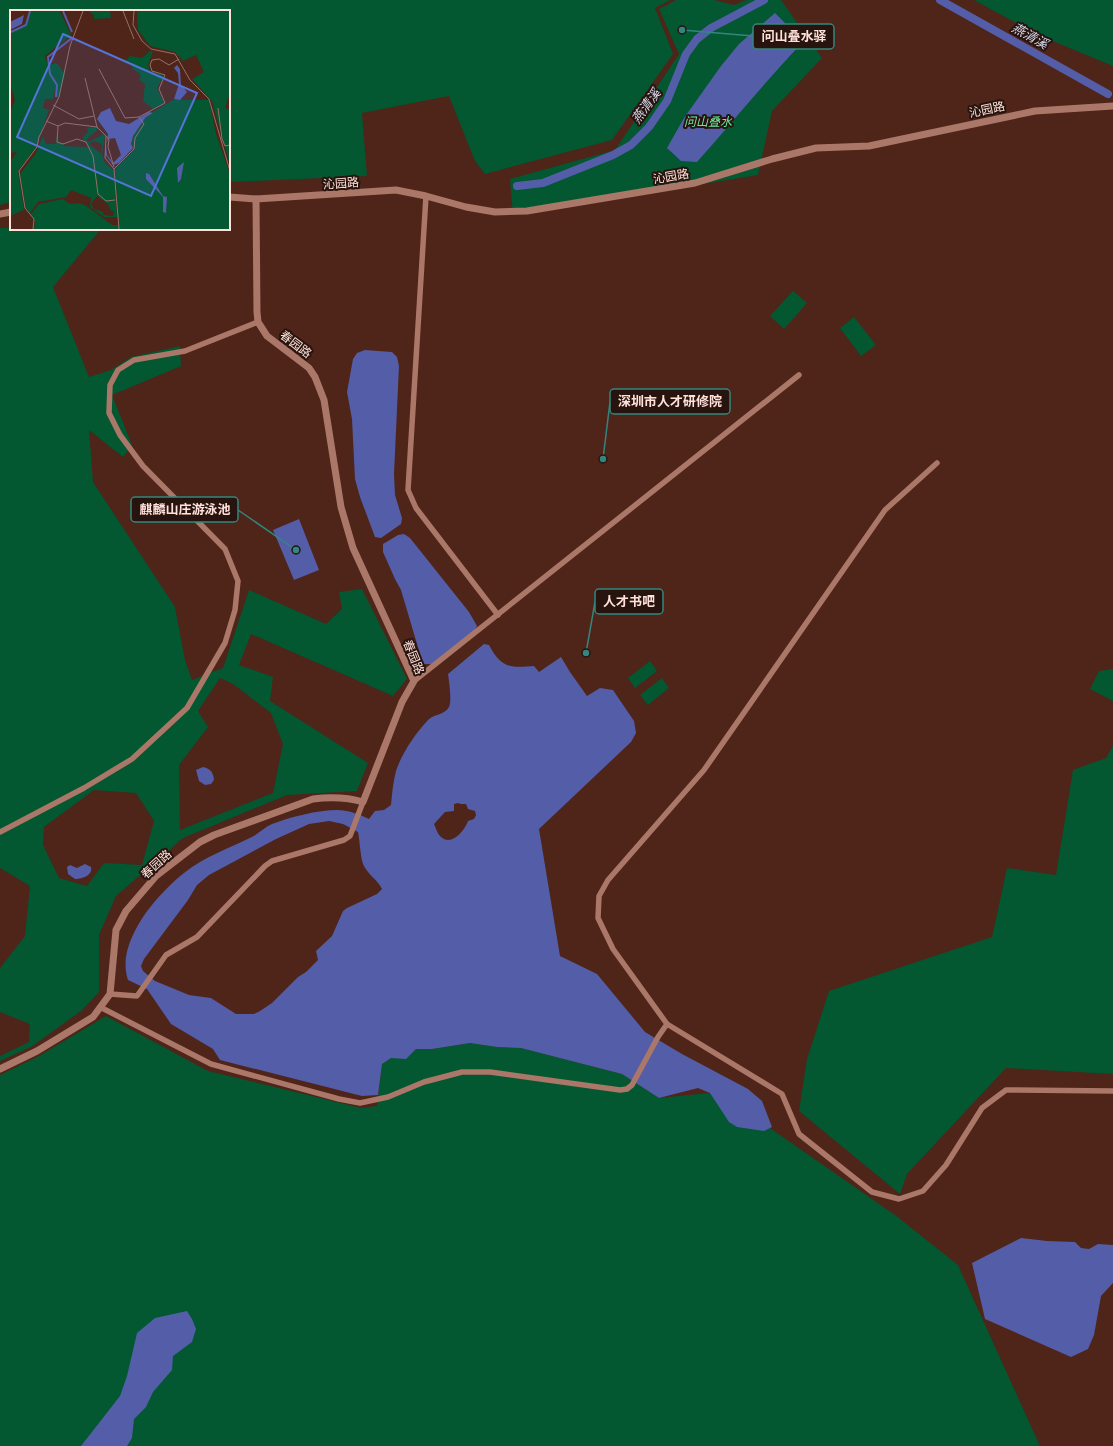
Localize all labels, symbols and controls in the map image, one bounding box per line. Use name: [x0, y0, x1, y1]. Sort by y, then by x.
inset map: [10, 10, 230, 230]
water label: 燕清溪: [1009, 19, 1053, 54]
callout: 问山叠水驿: [753, 24, 834, 49]
text: 问山叠水驿: [761, 28, 827, 45]
water label: 燕清溪: [628, 84, 666, 127]
street label: 沁园路: [968, 98, 1006, 120]
park label: 问山叠水: [684, 114, 733, 129]
street label: 沁园路: [652, 165, 690, 187]
street label: 沁园路: [323, 174, 359, 192]
street label: 春园路: [277, 327, 315, 361]
callout: 深圳市人才研修院: [610, 389, 730, 414]
text: 深圳市人才研修院: [618, 393, 722, 410]
callout: 麒麟山庄游泳池: [131, 497, 238, 522]
text: 麒麟山庄游泳池: [139, 501, 231, 518]
callout: 人才书吧: [595, 589, 663, 614]
text: 人才书吧: [603, 593, 655, 610]
street label: 春园路: [400, 637, 428, 677]
street label: 春园路: [138, 846, 174, 882]

